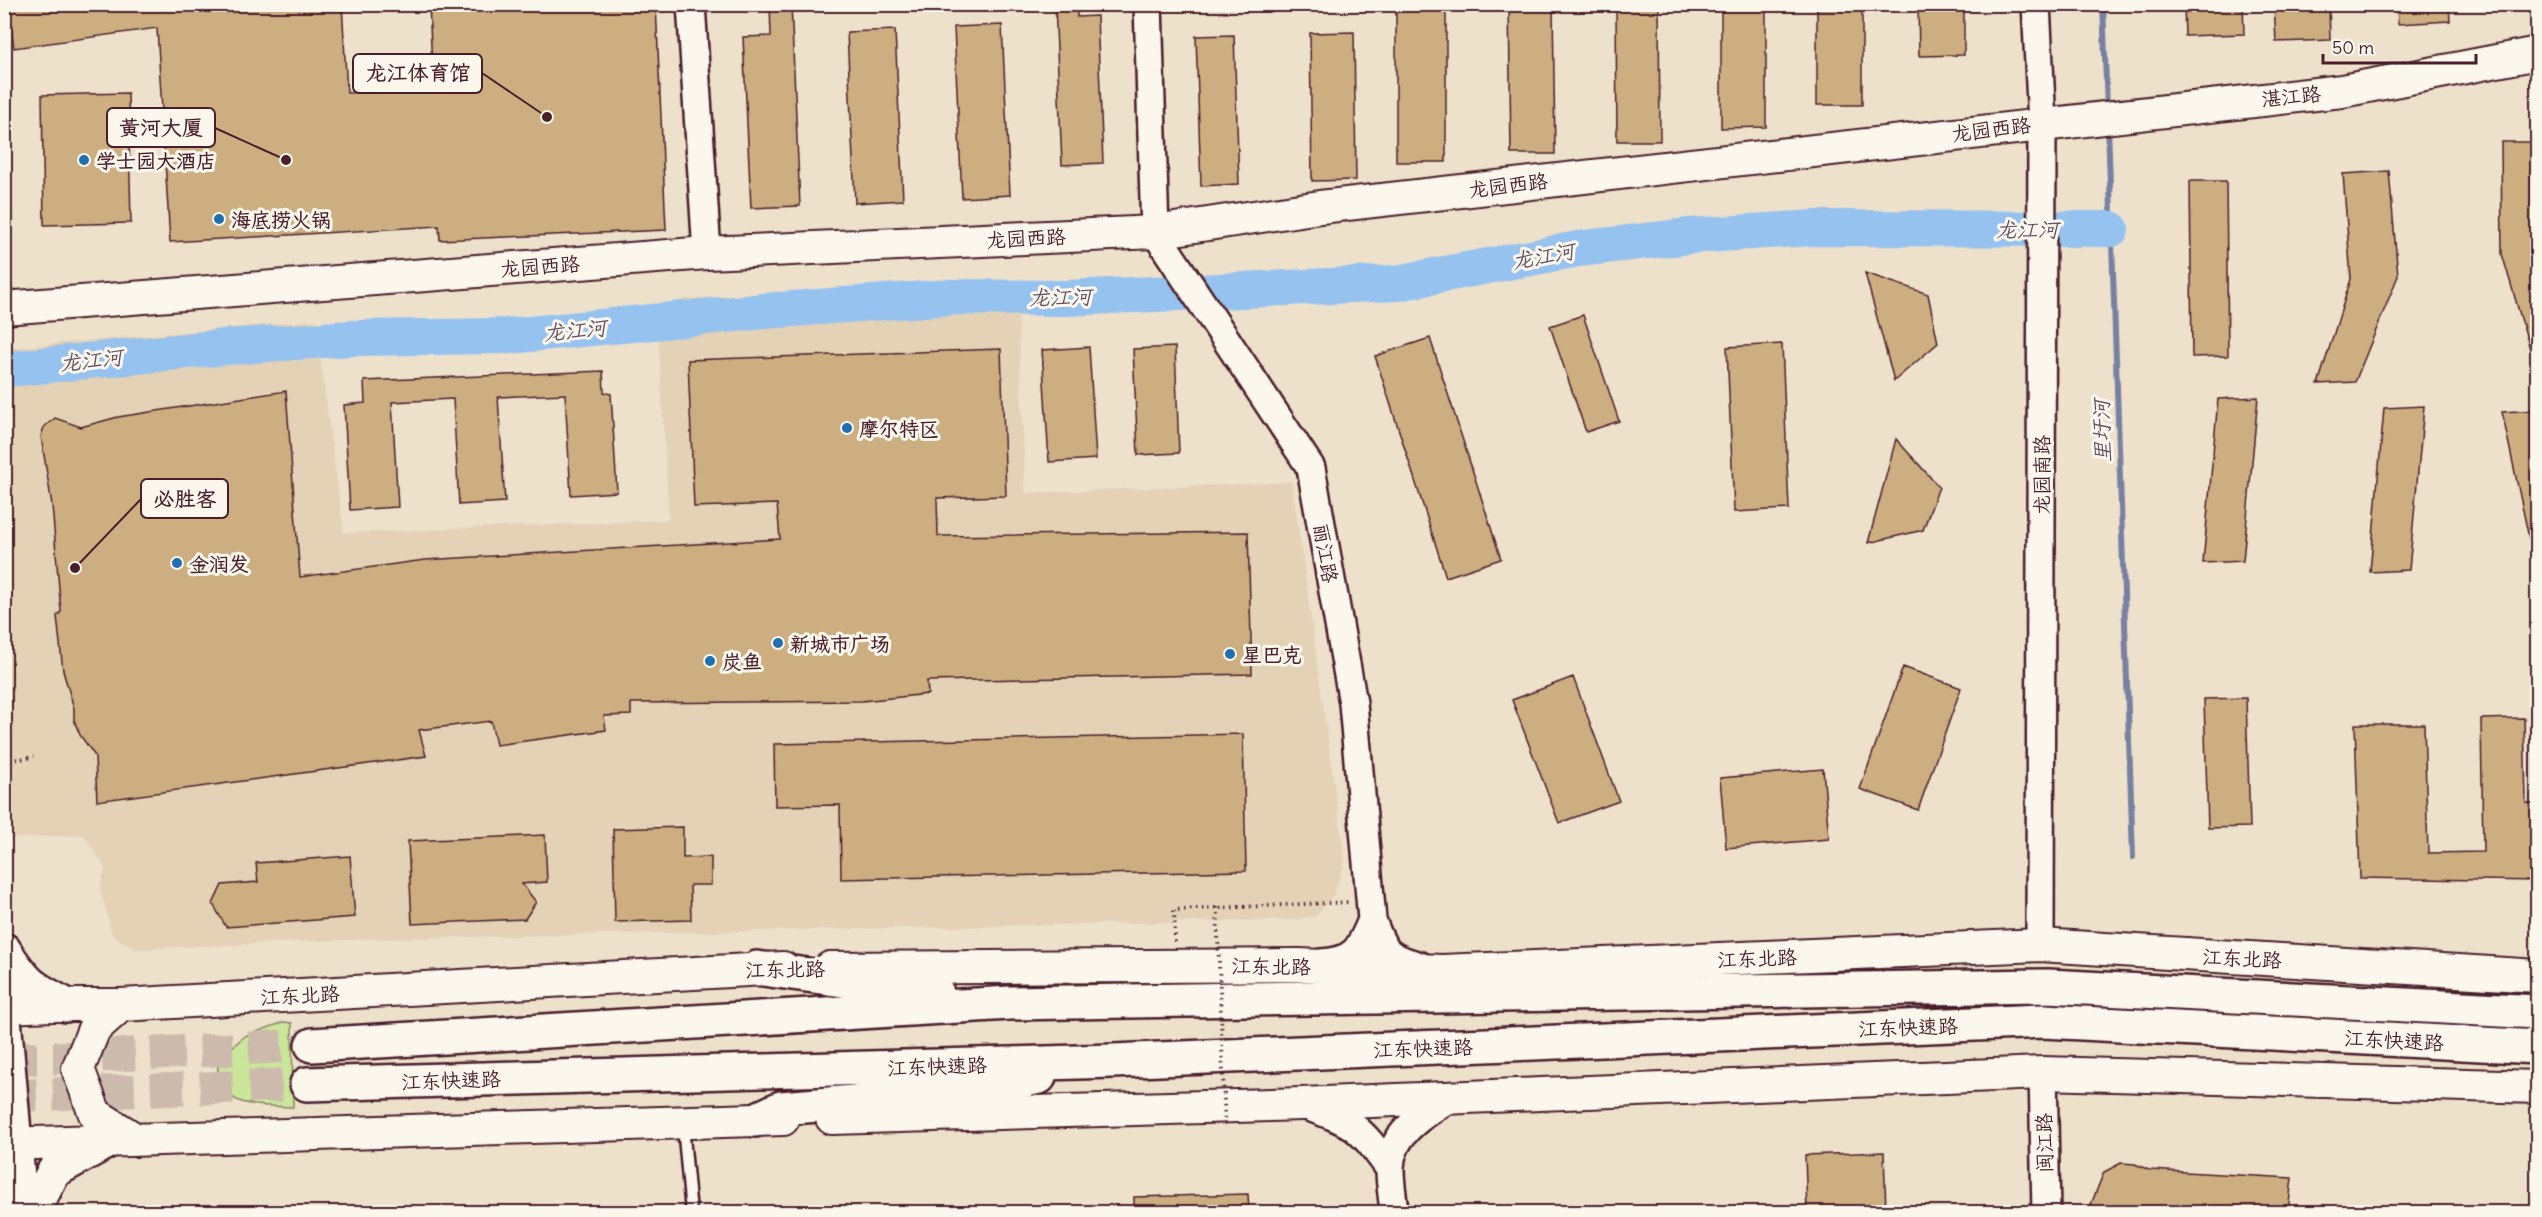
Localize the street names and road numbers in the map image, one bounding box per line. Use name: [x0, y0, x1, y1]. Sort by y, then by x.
street label: 湛江路: [2260, 80, 2323, 112]
street label: 龙园西路: [1950, 112, 2033, 146]
street label: 龙园西路: [1467, 168, 1550, 202]
street label: 龙园西路: [985, 223, 1068, 253]
street label: 龙园西路: [499, 251, 582, 281]
street label: 龙园南路: [2029, 434, 2054, 515]
street label: 丽江路: [1308, 521, 1344, 586]
street label: 江东北路: [2201, 943, 2284, 973]
street label: 江东北路: [1717, 944, 1798, 972]
street label: 江东北路: [1231, 953, 1312, 979]
street label: 江东北路: [745, 956, 826, 982]
street label: 江东北路: [259, 980, 342, 1010]
street label: 江东快速路: [1858, 1013, 1959, 1041]
street label: 江东快速路: [2343, 1025, 2446, 1055]
street label: 江东快速路: [1373, 1034, 1474, 1062]
street label: 江东快速路: [887, 1052, 988, 1080]
street label: 江东快速路: [401, 1066, 502, 1094]
street label: 闽江路: [2031, 1112, 2057, 1173]

